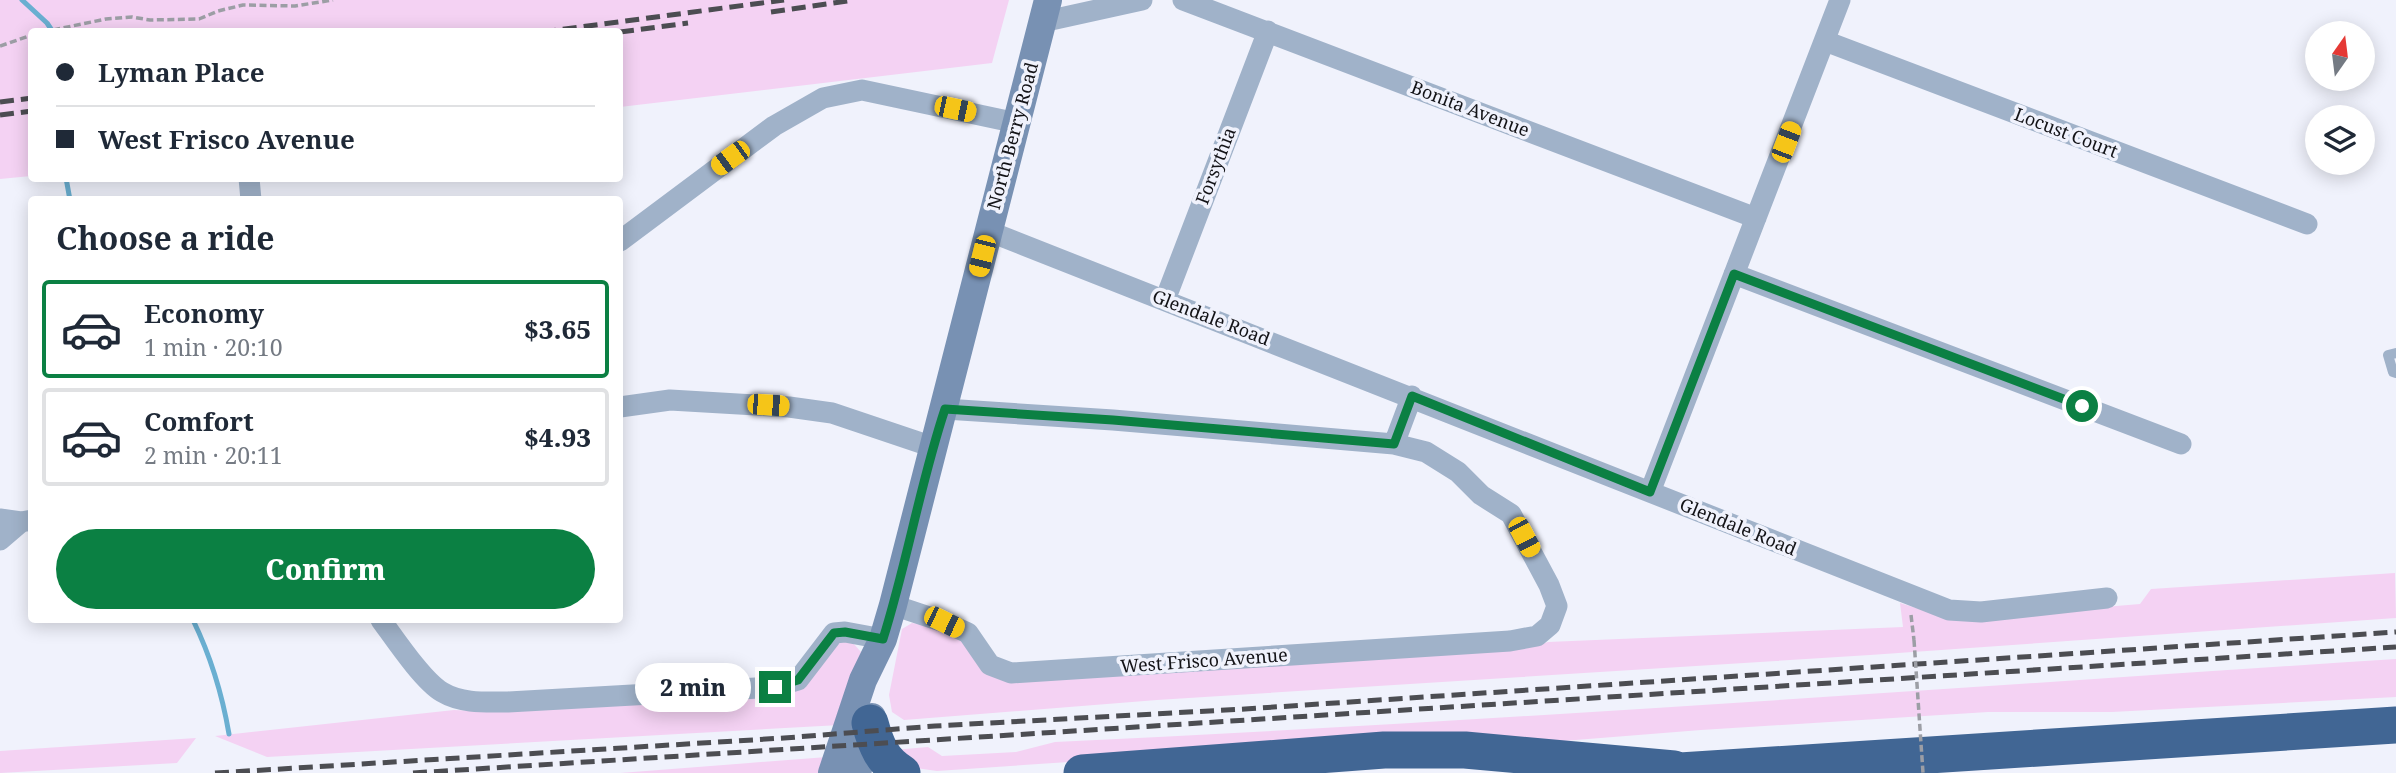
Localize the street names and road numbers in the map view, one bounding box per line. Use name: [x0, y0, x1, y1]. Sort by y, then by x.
street label: North Berry Road: [981, 59, 1043, 212]
street label: Bonita Avenue: [1408, 74, 1533, 142]
street label: Locust Court: [2011, 101, 2121, 163]
street label: Forsythia: [1189, 124, 1241, 208]
street label: Glendale Road: [1149, 284, 1274, 351]
street label: Glendale Road: [1676, 492, 1800, 560]
street label: West Frisco Avenue: [1119, 642, 1288, 678]

